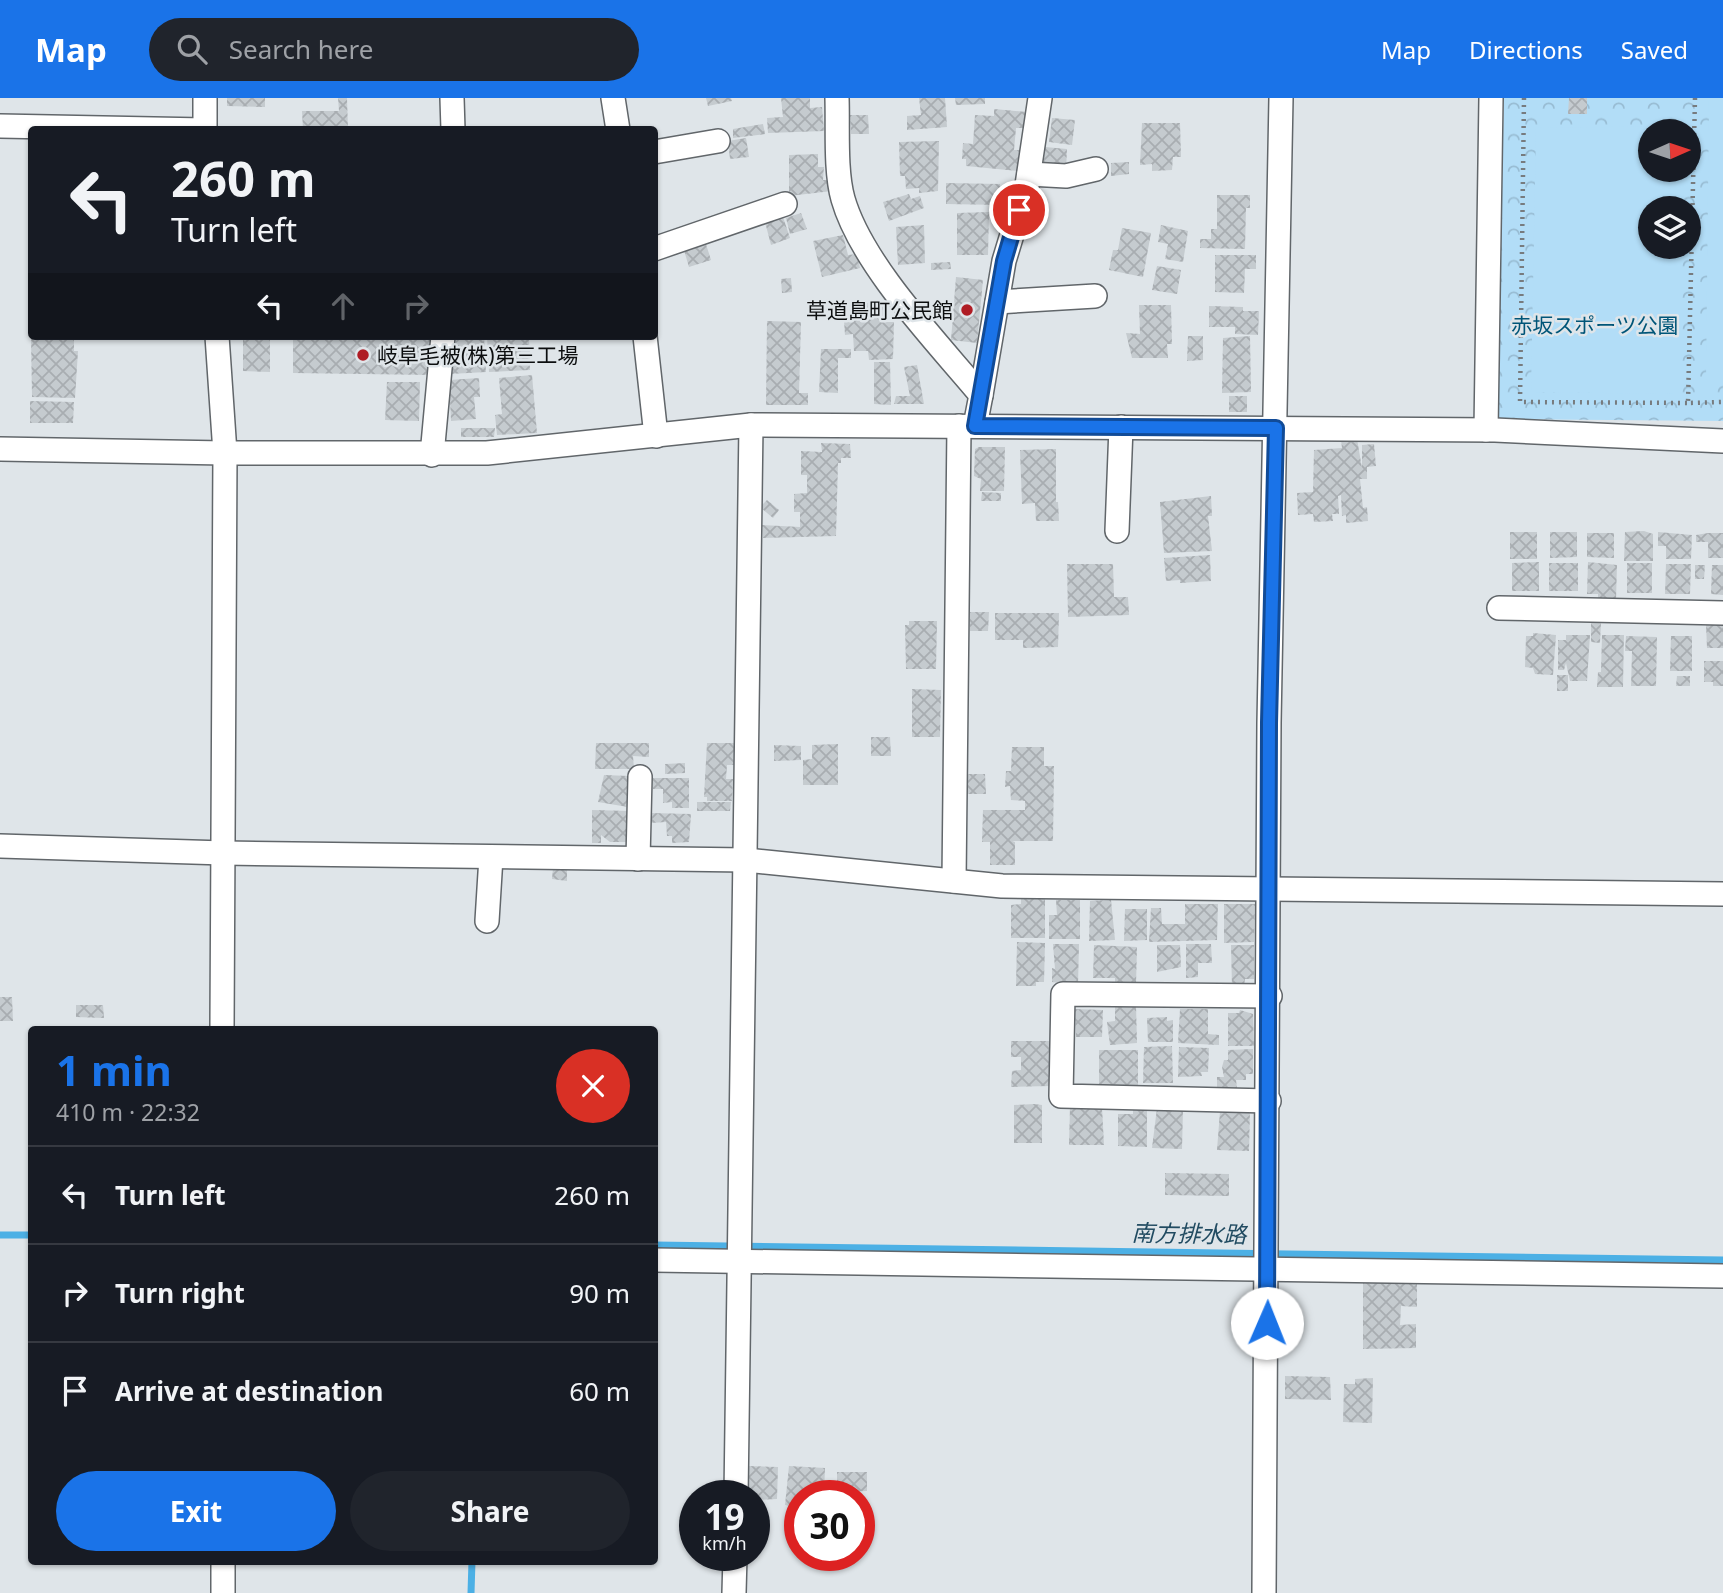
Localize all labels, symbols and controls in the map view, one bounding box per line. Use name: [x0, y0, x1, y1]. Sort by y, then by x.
search box: [149, 18, 639, 81]
text: Map: [35, 27, 107, 72]
icon: search: [173, 30, 211, 68]
text: Search here: [229, 31, 373, 67]
text: Map: [1381, 33, 1431, 66]
text: Directions: [1469, 33, 1583, 66]
text: Saved: [1621, 33, 1688, 66]
north arrow: [1638, 119, 1701, 182]
map controls: [1638, 119, 1701, 259]
text: 260 m: [171, 145, 316, 211]
icon: left: [56, 154, 147, 245]
pin: [989, 180, 1049, 240]
icon: arrive: [1000, 191, 1038, 229]
button: layers: [1638, 196, 1701, 259]
text: Turn left: [171, 208, 297, 251]
icon: left: [251, 287, 289, 325]
icon: ahead: [324, 287, 362, 325]
icon: right: [397, 287, 435, 325]
place label: 草道島町公民館: [806, 296, 953, 324]
marker: 草道島町公民館: [959, 302, 975, 318]
park label: 赤坂スポーツ公園: [1511, 311, 1679, 339]
place label: 岐阜毛被(株)第三工場: [377, 341, 579, 369]
marker: 岐阜毛被(株)第三工場: [355, 347, 371, 363]
text: 1 min: [56, 1041, 172, 1098]
button: close: [556, 1049, 630, 1123]
text: 410 m · 22:32: [56, 1096, 200, 1128]
icon: left: [56, 1176, 94, 1214]
text: Turn left: [115, 1177, 226, 1213]
text: 260 m: [554, 1177, 630, 1213]
water label: 南方排水路: [1131, 1216, 1249, 1250]
icon: right: [56, 1274, 94, 1312]
text: Turn right: [115, 1275, 245, 1311]
text: 90 m: [569, 1275, 630, 1311]
position arrow: [1230, 1286, 1304, 1360]
icon: arrive: [56, 1372, 94, 1410]
text: Arrive at destination: [115, 1373, 384, 1409]
text: 60 m: [569, 1373, 630, 1409]
button: Exit: [56, 1471, 336, 1551]
button: Share: [350, 1471, 630, 1551]
speed limit sign: 30: [784, 1480, 875, 1571]
text: 19: [704, 1493, 745, 1540]
text: km/h: [702, 1531, 747, 1555]

